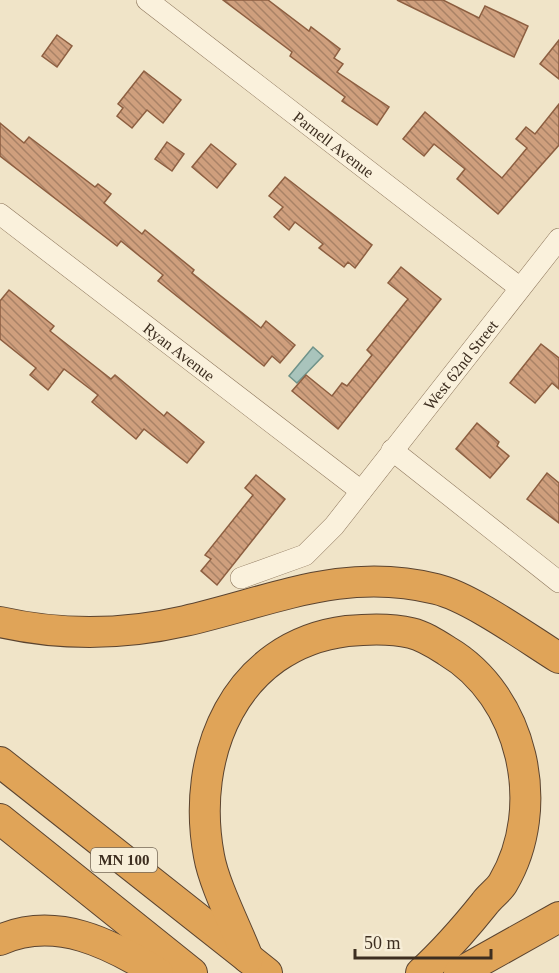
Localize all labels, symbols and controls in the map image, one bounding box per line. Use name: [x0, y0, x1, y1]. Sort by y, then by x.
street label: Parnell Avenue: [290, 108, 377, 181]
street label: West 62nd Street: [420, 316, 501, 413]
street label: Ryan Avenue: [140, 319, 218, 384]
road number: MN 100: [91, 848, 157, 872]
scale bar: [355, 922, 492, 960]
text: 50 m: [364, 933, 401, 953]

